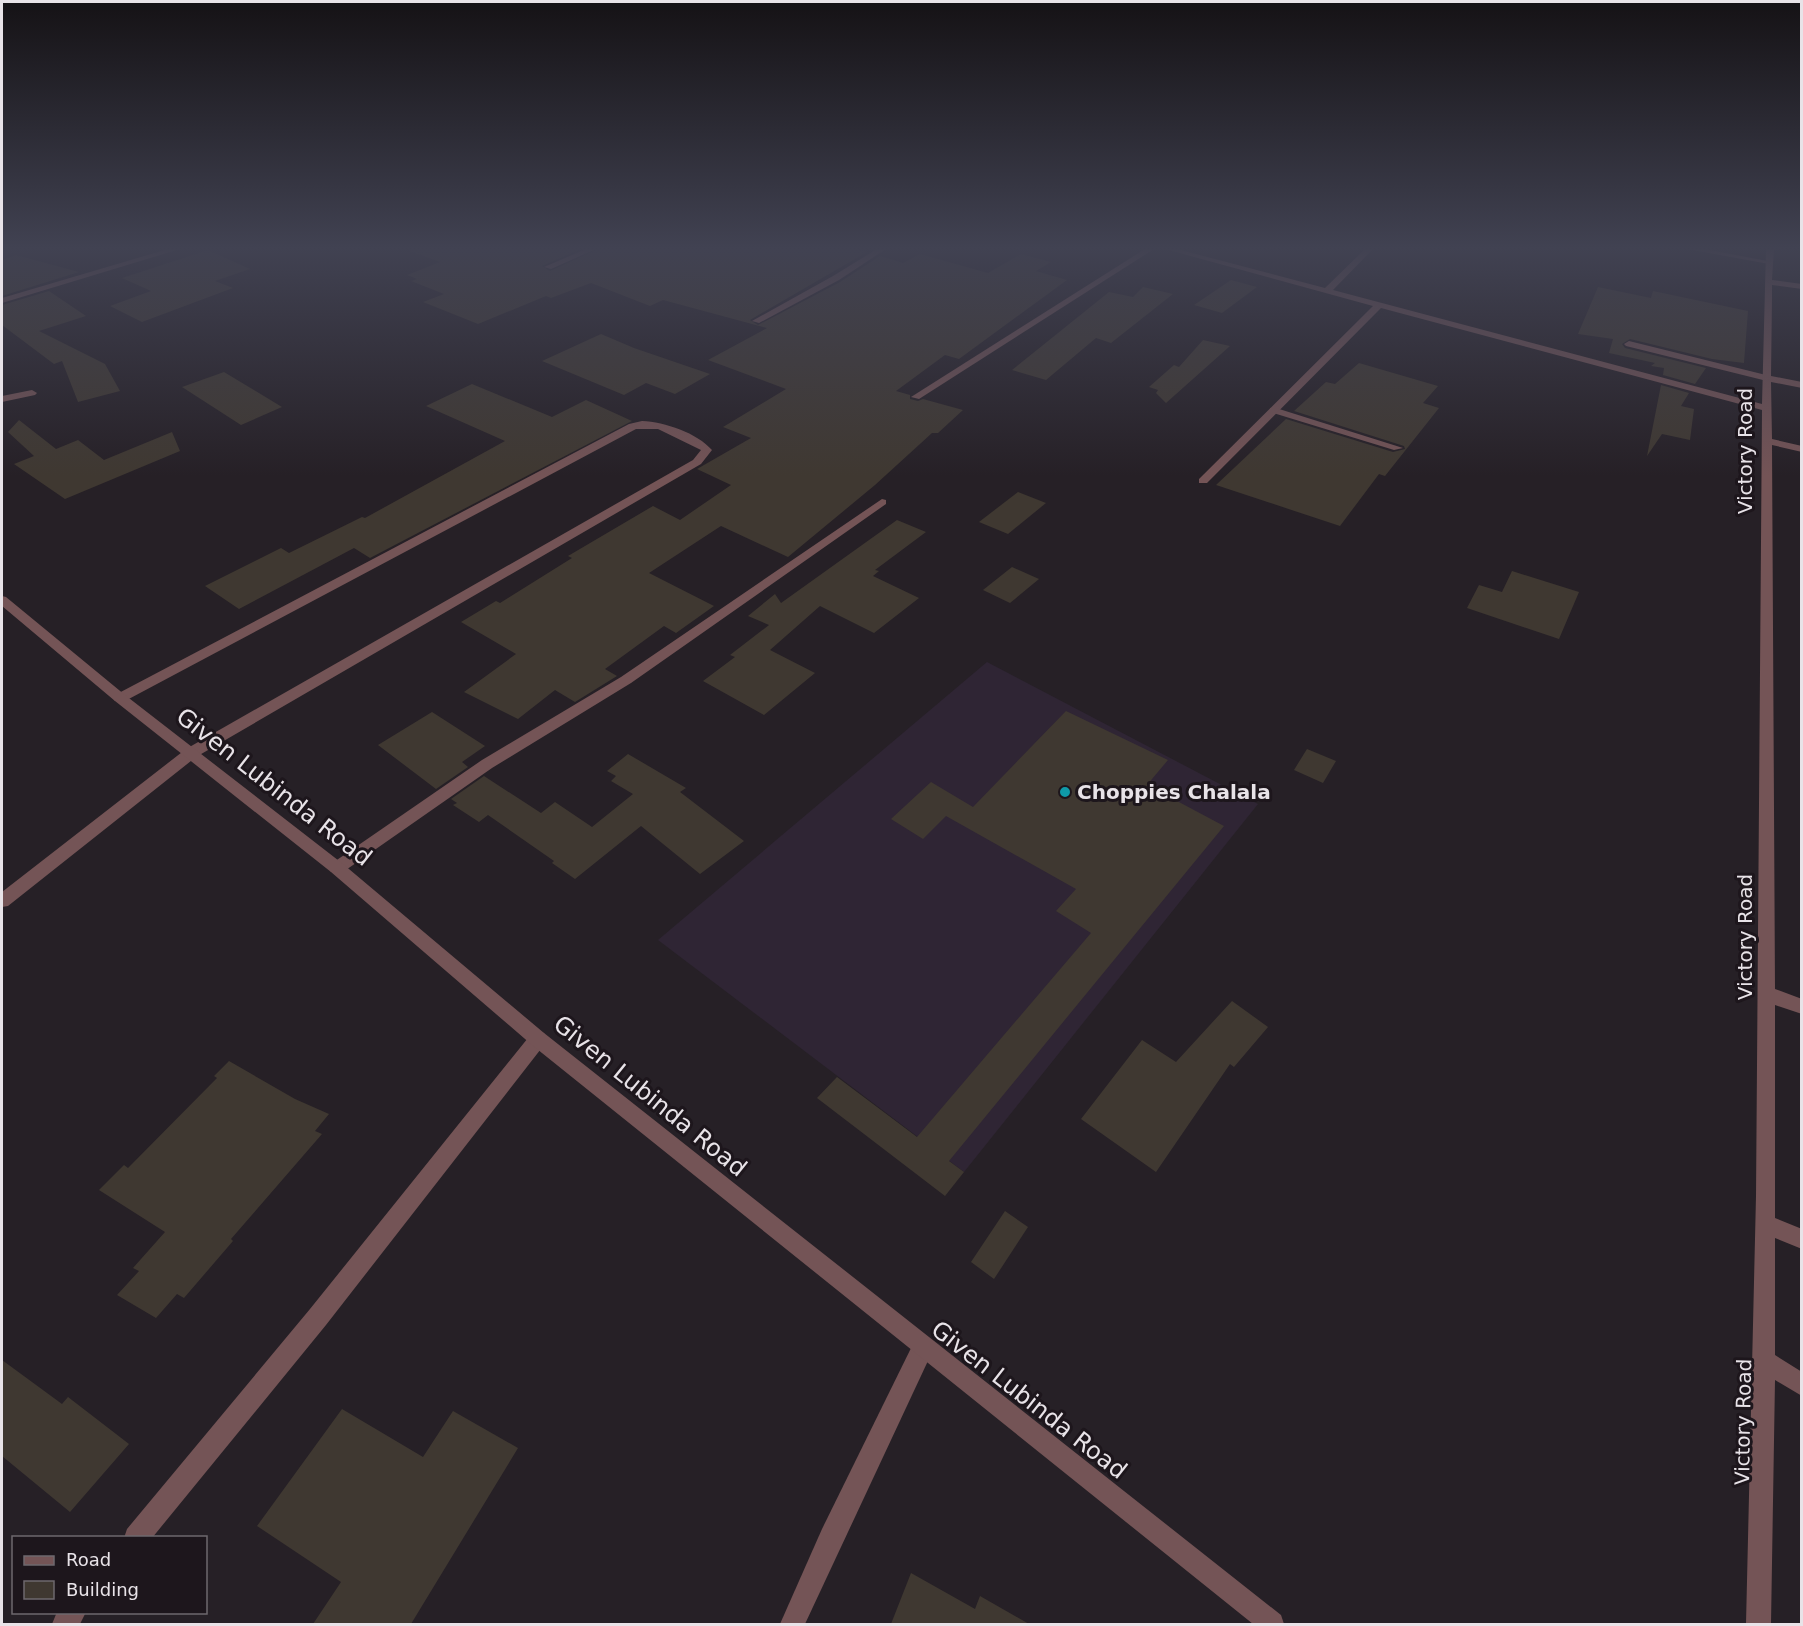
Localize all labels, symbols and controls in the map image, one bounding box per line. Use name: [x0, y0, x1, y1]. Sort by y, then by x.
street label: Victory Road: [1733, 388, 1757, 514]
street label: Given Lubinda Road: [171, 702, 377, 872]
place label: Choppies Chalala: [1077, 780, 1271, 804]
marker: Choppies Chalala: [1058, 785, 1072, 799]
street label: Victory Road: [1733, 874, 1757, 1000]
street label: Given Lubinda Road: [548, 1010, 752, 1182]
street label: Given Lubinda Road: [926, 1315, 1132, 1485]
street label: Victory Road: [1730, 1359, 1756, 1485]
legend: [12, 1536, 207, 1614]
text: Road: [66, 1549, 111, 1570]
text: Building: [66, 1579, 139, 1600]

